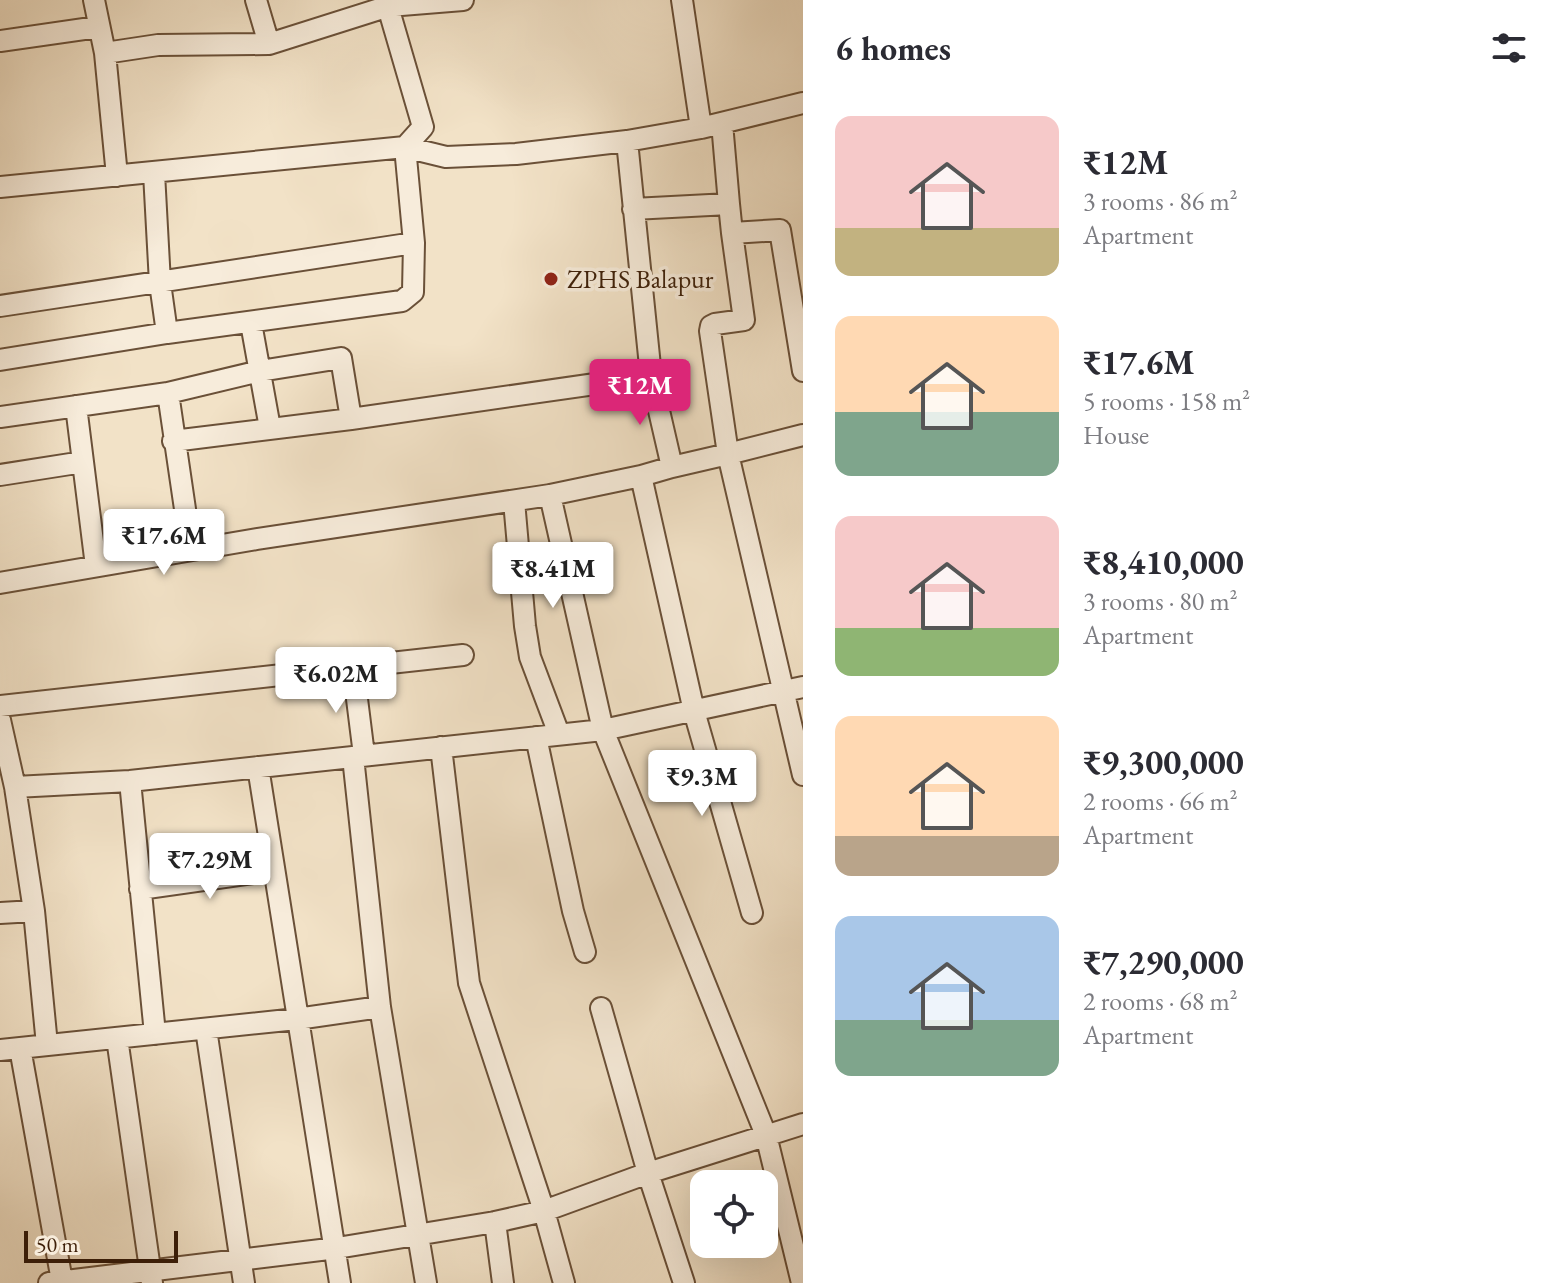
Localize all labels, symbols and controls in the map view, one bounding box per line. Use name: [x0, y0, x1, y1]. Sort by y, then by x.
text: 6 homes: [835, 26, 951, 70]
icon: filters: [1487, 26, 1531, 70]
text: ₹12M: [1083, 140, 1168, 184]
icon: home: [899, 148, 995, 244]
text: 3 rooms · 86 m²: [1083, 184, 1238, 218]
text: Apartment: [1083, 218, 1193, 252]
place label: ZPHS Balapur: [567, 262, 714, 296]
marker: ZPHS Balapur: [542, 270, 560, 288]
text: ₹17.6M: [1083, 340, 1195, 384]
icon: home: [899, 348, 995, 444]
pin: ₹12M: [593, 359, 687, 427]
text: ₹12M: [607, 368, 673, 402]
text: 5 rooms · 158 m²: [1083, 384, 1250, 418]
text: House: [1083, 418, 1149, 452]
pin: ₹17.6M: [99, 509, 229, 577]
text: ₹17.6M: [121, 518, 207, 552]
text: ₹8,410,000: [1083, 540, 1244, 584]
pin: ₹8.41M: [488, 542, 618, 610]
icon: home: [899, 548, 995, 644]
text: ₹8.41M: [510, 551, 596, 585]
text: 3 rooms · 80 m²: [1083, 584, 1238, 618]
text: Apartment: [1083, 618, 1193, 652]
pin: ₹6.02M: [271, 647, 401, 715]
text: ₹6.02M: [293, 656, 379, 690]
text: ₹9,300,000: [1083, 740, 1244, 784]
icon: home: [899, 748, 995, 844]
pin: ₹9.3M: [646, 750, 758, 818]
text: ₹9.3M: [666, 759, 738, 793]
text: 2 rooms · 66 m²: [1083, 784, 1238, 818]
text: Apartment: [1083, 818, 1193, 852]
pin: ₹7.29M: [145, 833, 275, 901]
text: ₹7.29M: [167, 842, 253, 876]
text: ₹7,290,000: [1083, 940, 1244, 984]
icon: home: [899, 948, 995, 1044]
text: 2 rooms · 68 m²: [1083, 984, 1238, 1018]
text: Apartment: [1083, 1018, 1193, 1052]
map controls: [690, 1170, 778, 1258]
button: locate: [690, 1170, 778, 1258]
scale bar: [24, 1227, 178, 1263]
text: 50 m: [36, 1230, 79, 1259]

